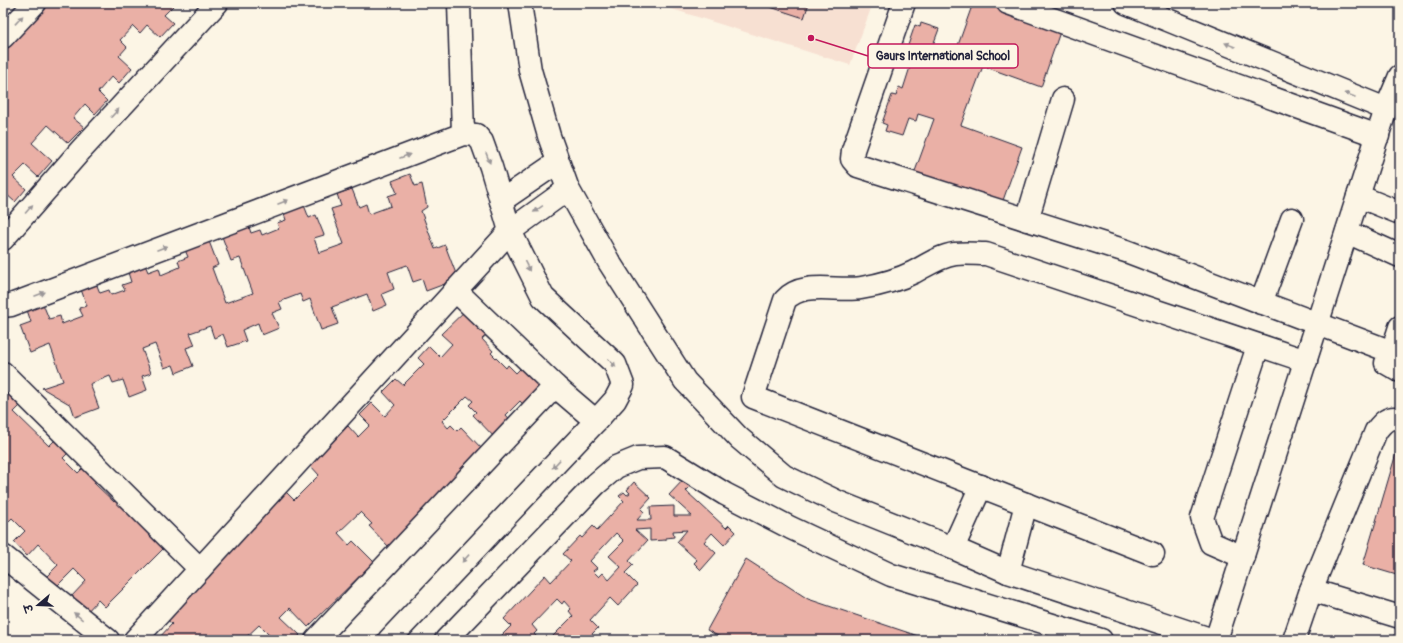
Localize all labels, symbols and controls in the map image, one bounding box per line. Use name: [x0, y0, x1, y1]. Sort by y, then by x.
one-way arrow: [14, 15, 24, 25]
one-way arrow: [1223, 42, 1235, 48]
callout: Gaurs International School: [868, 44, 1018, 68]
text: Gaurs International School: [876, 49, 1010, 64]
one-way arrow: [1343, 91, 1355, 97]
one-way arrow: [111, 107, 120, 118]
one-way arrow: [399, 152, 411, 158]
one-way arrow: [485, 152, 491, 164]
one-way arrow: [278, 198, 290, 204]
one-way arrow: [24, 204, 33, 215]
one-way arrow: [533, 205, 544, 213]
one-way arrow: [156, 244, 168, 250]
one-way arrow: [524, 260, 531, 271]
one-way arrow: [34, 291, 46, 297]
one-way arrow: [607, 357, 616, 368]
one-way arrow: [551, 459, 560, 469]
one-way arrow: [462, 553, 471, 563]
north arrow: [18, 585, 58, 625]
text: उ: [21, 601, 37, 615]
one-way arrow: [72, 611, 83, 620]

